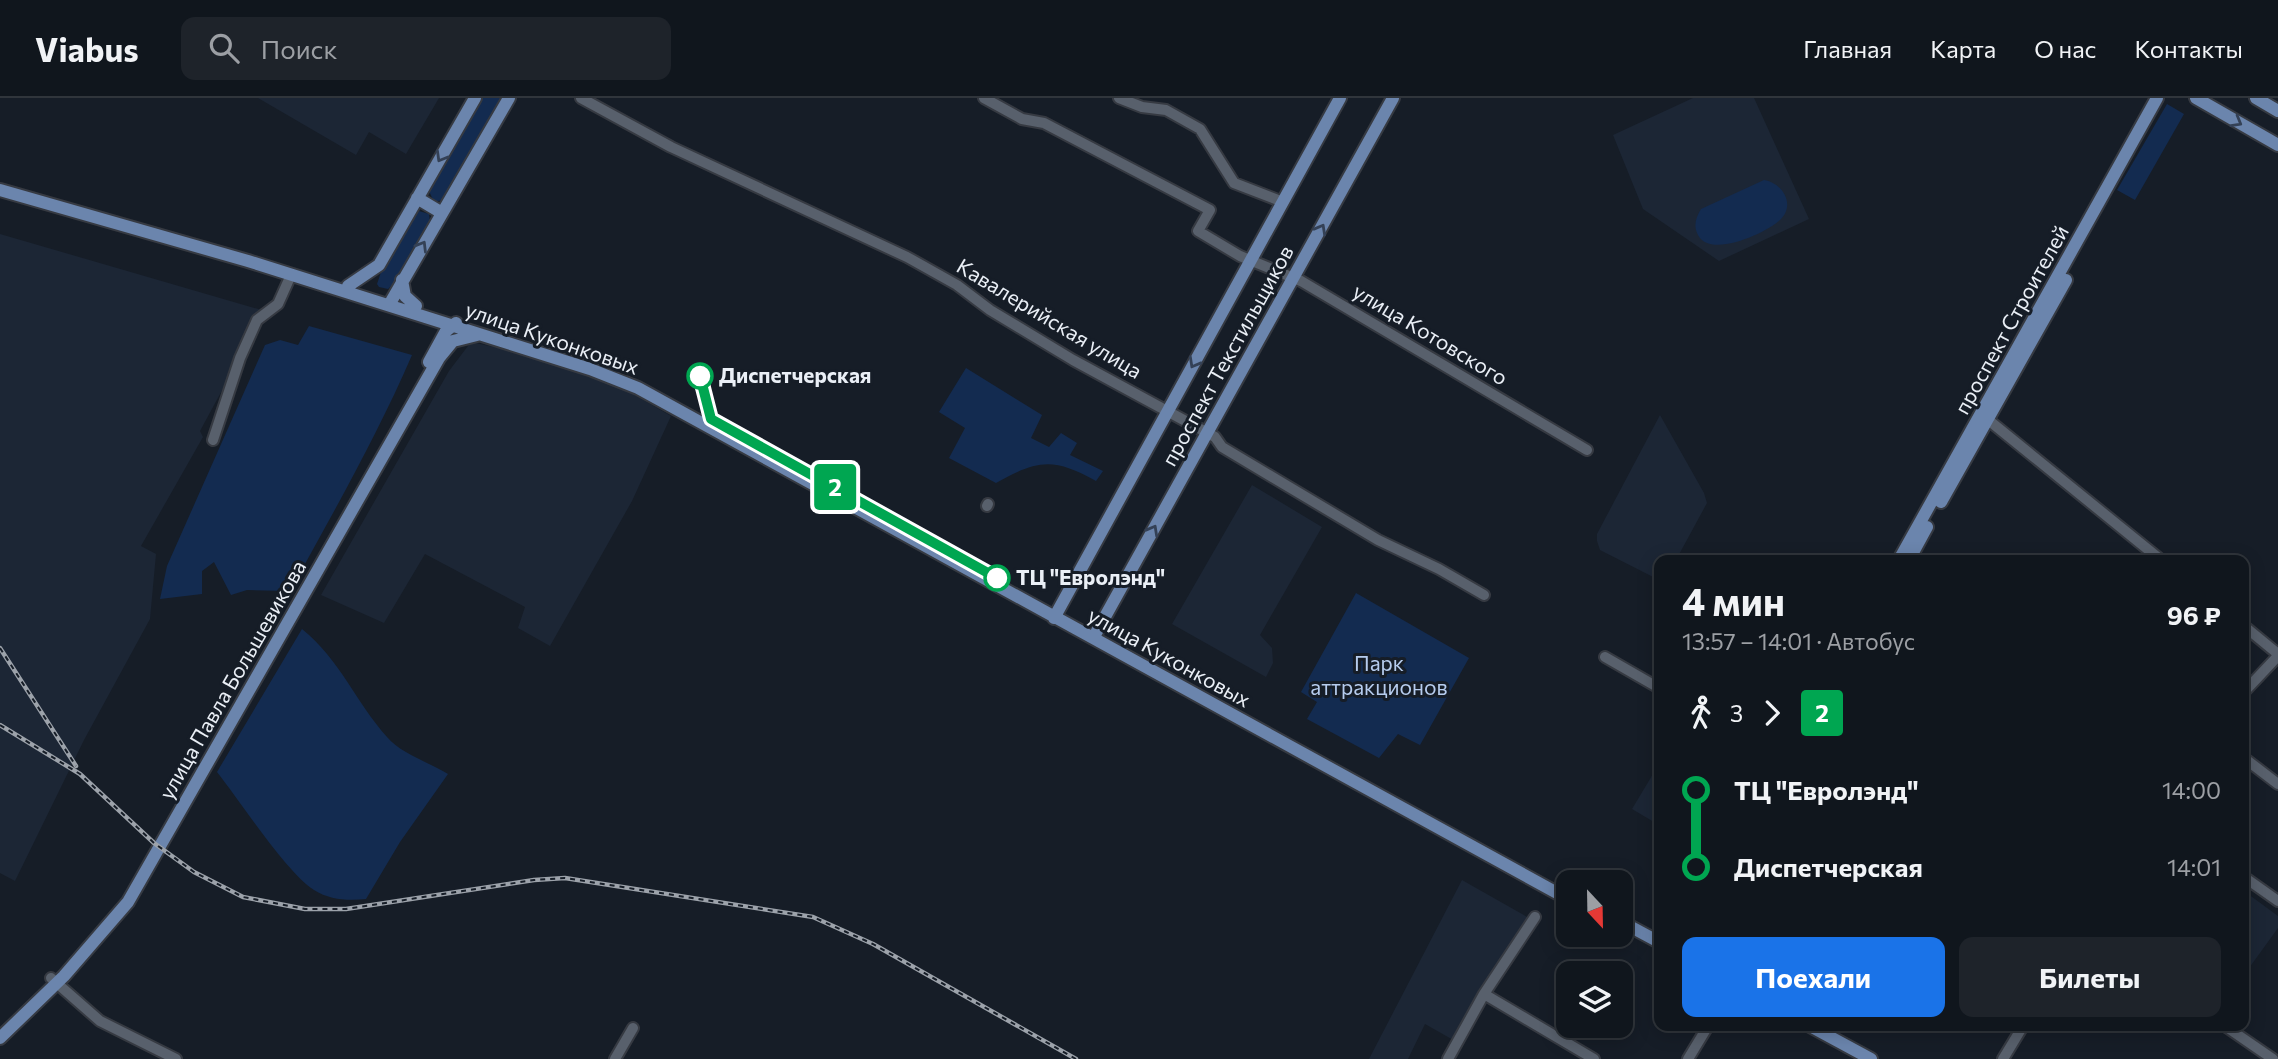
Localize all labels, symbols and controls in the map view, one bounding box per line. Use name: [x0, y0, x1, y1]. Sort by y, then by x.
search box: [181, 17, 671, 80]
text: Viabus: [35, 28, 139, 69]
icon: search: [205, 29, 243, 67]
text: Поиск: [261, 33, 337, 64]
text: Главная: [1803, 34, 1892, 63]
text: Карта: [1930, 34, 1996, 63]
text: О нас: [2034, 34, 2096, 63]
text: Контакты: [2134, 34, 2243, 63]
one-way arrow: [2230, 114, 2243, 127]
one-way arrow: [436, 150, 449, 163]
street label: проспект Строителей: [1948, 220, 2073, 418]
one-way arrow: [1313, 223, 1326, 236]
one-way arrow: [414, 240, 427, 253]
street label: проспект Текстильщиков: [1156, 241, 1298, 470]
street label: Кавалерийская улица: [953, 253, 1147, 383]
street label: улица Котовского: [1349, 278, 1513, 390]
street label: улица Куконковых: [462, 296, 643, 379]
one-way arrow: [1189, 356, 1202, 369]
place label: Диспетчерская: [719, 362, 871, 387]
marker: Диспетчерская: [687, 363, 713, 389]
line badge: 2: [812, 464, 858, 510]
text: 2: [828, 472, 842, 501]
one-way arrow: [1144, 525, 1158, 537]
street label: улица Павла Большевикова: [153, 555, 310, 803]
place label: ТЦ "Евролэнд": [1016, 564, 1165, 589]
marker: ТЦ "Евролэнд": [984, 565, 1010, 591]
text: 4 мин: [1682, 577, 1785, 624]
text: 96 ₽: [2167, 599, 2221, 630]
street label: улица Куконковых: [1084, 602, 1255, 712]
text: 13:57 – 14:01 · Автобус: [1682, 627, 1915, 655]
park label: Парк аттракционов: [1310, 650, 1448, 699]
icon: walk: [1682, 694, 1720, 732]
icon: forward: [1753, 694, 1791, 732]
text: 2: [1815, 698, 1829, 727]
text: 3: [1730, 699, 1743, 727]
text: ТЦ "Евролэнд": [1734, 774, 1919, 805]
text: 14:00: [2162, 776, 2221, 804]
text: Диспетчерская: [1734, 851, 1923, 882]
text: 14:01: [2167, 853, 2221, 881]
north arrow: [1556, 870, 1633, 947]
map controls: [1556, 870, 1633, 1038]
button: Поехали: [1682, 937, 1945, 1017]
button: Билеты: [1959, 937, 2221, 1017]
button: layers: [1556, 961, 1633, 1038]

